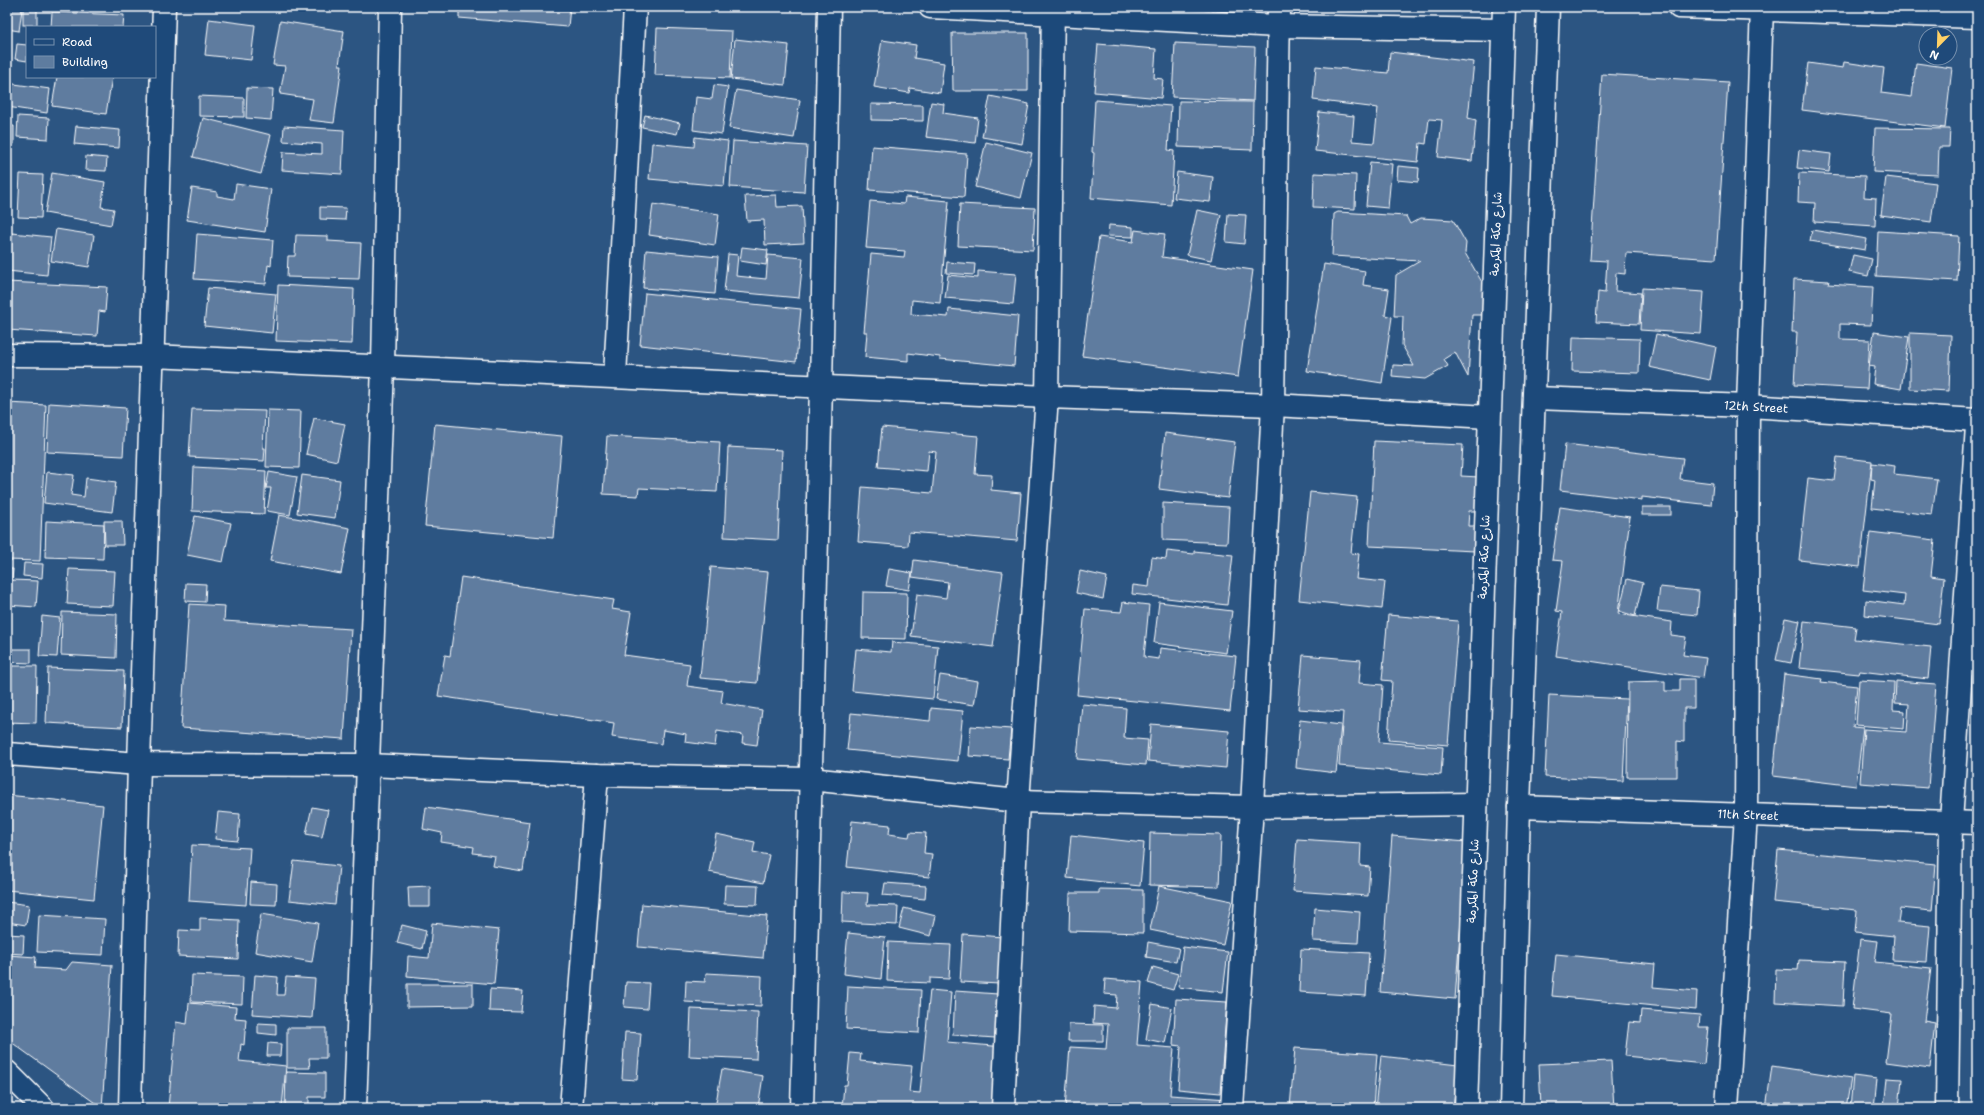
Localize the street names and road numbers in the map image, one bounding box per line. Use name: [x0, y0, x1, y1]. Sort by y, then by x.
street label: شارع مكة المكرمة: [1487, 192, 1506, 276]
street label: 12th Street: [1723, 397, 1789, 417]
street label: شارع مكة المكرمة: [1475, 515, 1494, 599]
street label: 11th Street: [1717, 806, 1779, 824]
street label: شارع مكة المكرمة: [1464, 839, 1483, 923]

